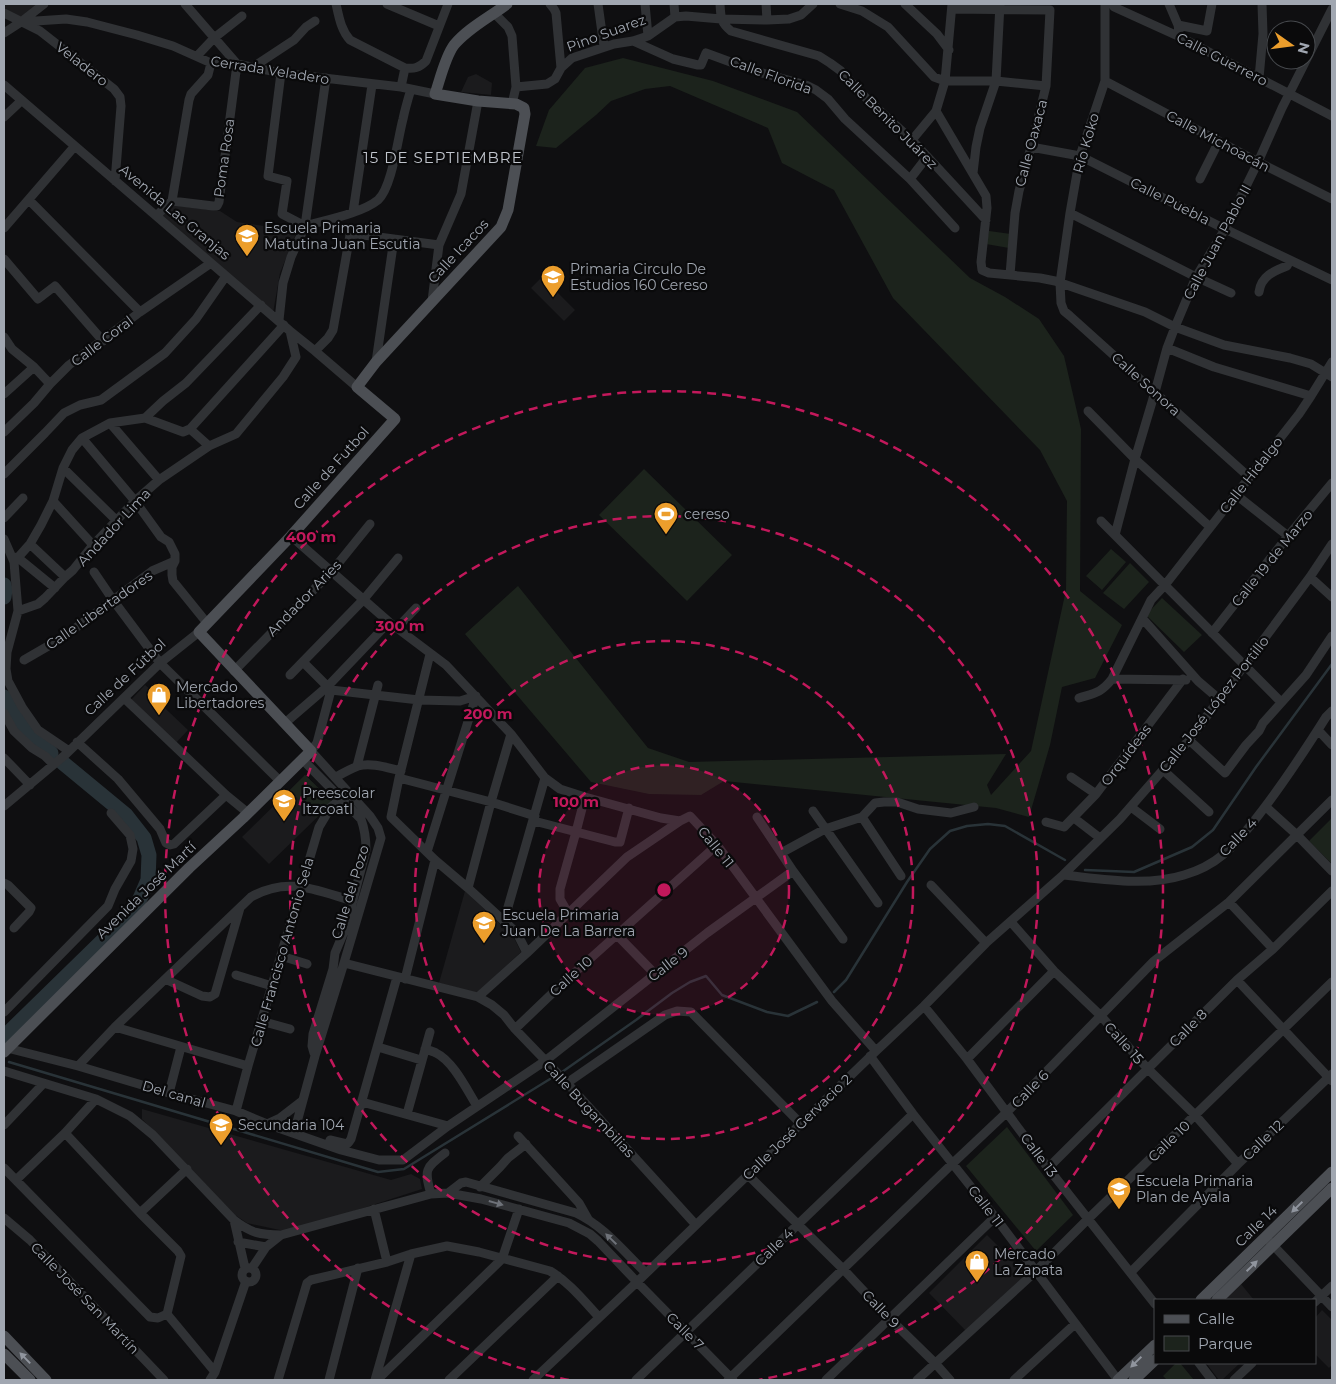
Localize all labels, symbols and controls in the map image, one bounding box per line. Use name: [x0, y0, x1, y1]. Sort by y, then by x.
street label: Pino Suarez: [564, 10, 648, 56]
north arrow: [1266, 20, 1316, 70]
street label: Calle Guerrero: [1173, 28, 1271, 90]
street label: Veladero: [52, 38, 112, 90]
text: N: [1294, 40, 1314, 56]
street label: Cerrada Veladero: [209, 52, 331, 88]
street label: Calle Florida: [727, 52, 815, 98]
street label: Calle Benito Juárez: [834, 65, 942, 173]
street label: Calle Oaxaca: [1011, 97, 1051, 189]
street label: Calle Michoacán: [1163, 106, 1273, 176]
street label: Río Koko: [1069, 111, 1103, 175]
street label: Poma Rosa: [210, 117, 238, 199]
district label: 15 DE SEPTIEMBRE: [363, 148, 523, 167]
street label: Avenida Las Granjas: [116, 160, 234, 264]
street label: Calle Puebla: [1127, 173, 1213, 229]
street label: Calle Juan Pablo II: [1179, 181, 1255, 303]
street label: Calle Icacos: [424, 215, 492, 287]
place label: Escuela Primaria Matutina Juan Escutia: [264, 219, 420, 253]
school or university icon: Escuela Primaria Matutina Juan Escutia: [234, 223, 260, 257]
place label: Primaria Circulo De Estudios 160 Cereso: [570, 260, 708, 294]
school or university icon: Primaria Circulo De Estudios 160 Cereso: [540, 264, 566, 298]
street label: Calle Coral: [67, 312, 137, 370]
street label: Calle Sonora: [1108, 348, 1184, 420]
street label: Calle de Futbol: [289, 423, 373, 513]
street label: Calle Hidalgo: [1215, 433, 1287, 517]
street label: Andador Lima: [73, 484, 155, 570]
sports icon: cereso: [653, 501, 679, 535]
place label: cereso: [684, 505, 730, 523]
street label: Calle 19 de Marzo: [1227, 506, 1317, 610]
text: 400 m: [286, 527, 336, 546]
street label: Andador Aries: [263, 556, 345, 640]
street label: Calle Libertadores: [42, 566, 156, 654]
text: 300 m: [374, 616, 425, 635]
street label: Calle José López Portillo: [1155, 632, 1273, 776]
street label: Calle de Fútbol: [80, 635, 170, 719]
place label: Mercado Libertadores: [176, 678, 265, 712]
shop icon: Mercado Libertadores: [146, 682, 172, 716]
text: 200 m: [463, 704, 513, 723]
street label: Orquídeas: [1097, 720, 1155, 789]
place label: Preescolar Itzcoatl: [302, 784, 375, 818]
school or university icon: Preescolar Itzcoatl: [271, 788, 297, 822]
text: 100 m: [553, 792, 599, 811]
street label: Calle 4: [1215, 813, 1261, 860]
street label: Calle 11: [694, 823, 738, 871]
street label: Avenida José Martí: [92, 837, 201, 942]
street label: Calle del Pozo: [327, 843, 373, 941]
street label: Calle Francisco Antonio Sela: [246, 855, 318, 1049]
centre of rings: [655, 881, 673, 899]
place label: Escuela Primaria Juan De La Barrera: [501, 906, 635, 940]
school or university icon: Escuela Primaria Juan De La Barrera: [471, 910, 497, 944]
street label: Calle 9: [644, 943, 692, 985]
street label: Calle 10: [546, 952, 596, 1000]
street label: Calle 8: [1165, 1005, 1211, 1051]
street label: Calle 15: [1100, 1018, 1148, 1068]
street label: Calle Bugambilias: [539, 1057, 639, 1161]
street label: Calle 6: [1007, 1066, 1053, 1112]
street label: Calle José Gervacio 2: [739, 1070, 855, 1184]
street label: Del canal: [140, 1076, 208, 1112]
school or university icon: Secundaria 104: [208, 1112, 234, 1146]
place label: Secundaria 104: [238, 1116, 345, 1134]
street label: Calle 10: [1144, 1116, 1194, 1166]
street label: Calle 12: [1238, 1116, 1288, 1164]
street label: Calle 13: [1017, 1129, 1062, 1181]
place label: Escuela Primaria Plan de Ayala: [1136, 1172, 1253, 1206]
school or university icon: Escuela Primaria Plan de Ayala: [1106, 1176, 1132, 1210]
street label: Calle 11: [964, 1182, 1008, 1230]
one-way arrow: [489, 1199, 504, 1207]
street label: Calle 14: [1231, 1201, 1282, 1251]
one-way arrow: [1292, 1201, 1304, 1213]
street label: Calle 4: [751, 1224, 798, 1270]
one-way arrow: [606, 1233, 618, 1245]
street label: Calle José San Martín: [27, 1238, 143, 1358]
place label: Mercado La Zapata: [994, 1245, 1063, 1279]
shop icon: Mercado La Zapata: [964, 1249, 990, 1283]
one-way arrow: [1245, 1260, 1257, 1272]
street label: Calle 9: [858, 1286, 904, 1332]
legend: [1154, 1299, 1316, 1364]
street label: Calle 7: [662, 1308, 708, 1354]
text: Calle: [1198, 1309, 1235, 1328]
text: Parque: [1198, 1334, 1253, 1353]
one-way arrow: [19, 1352, 31, 1364]
one-way arrow: [1131, 1356, 1143, 1368]

